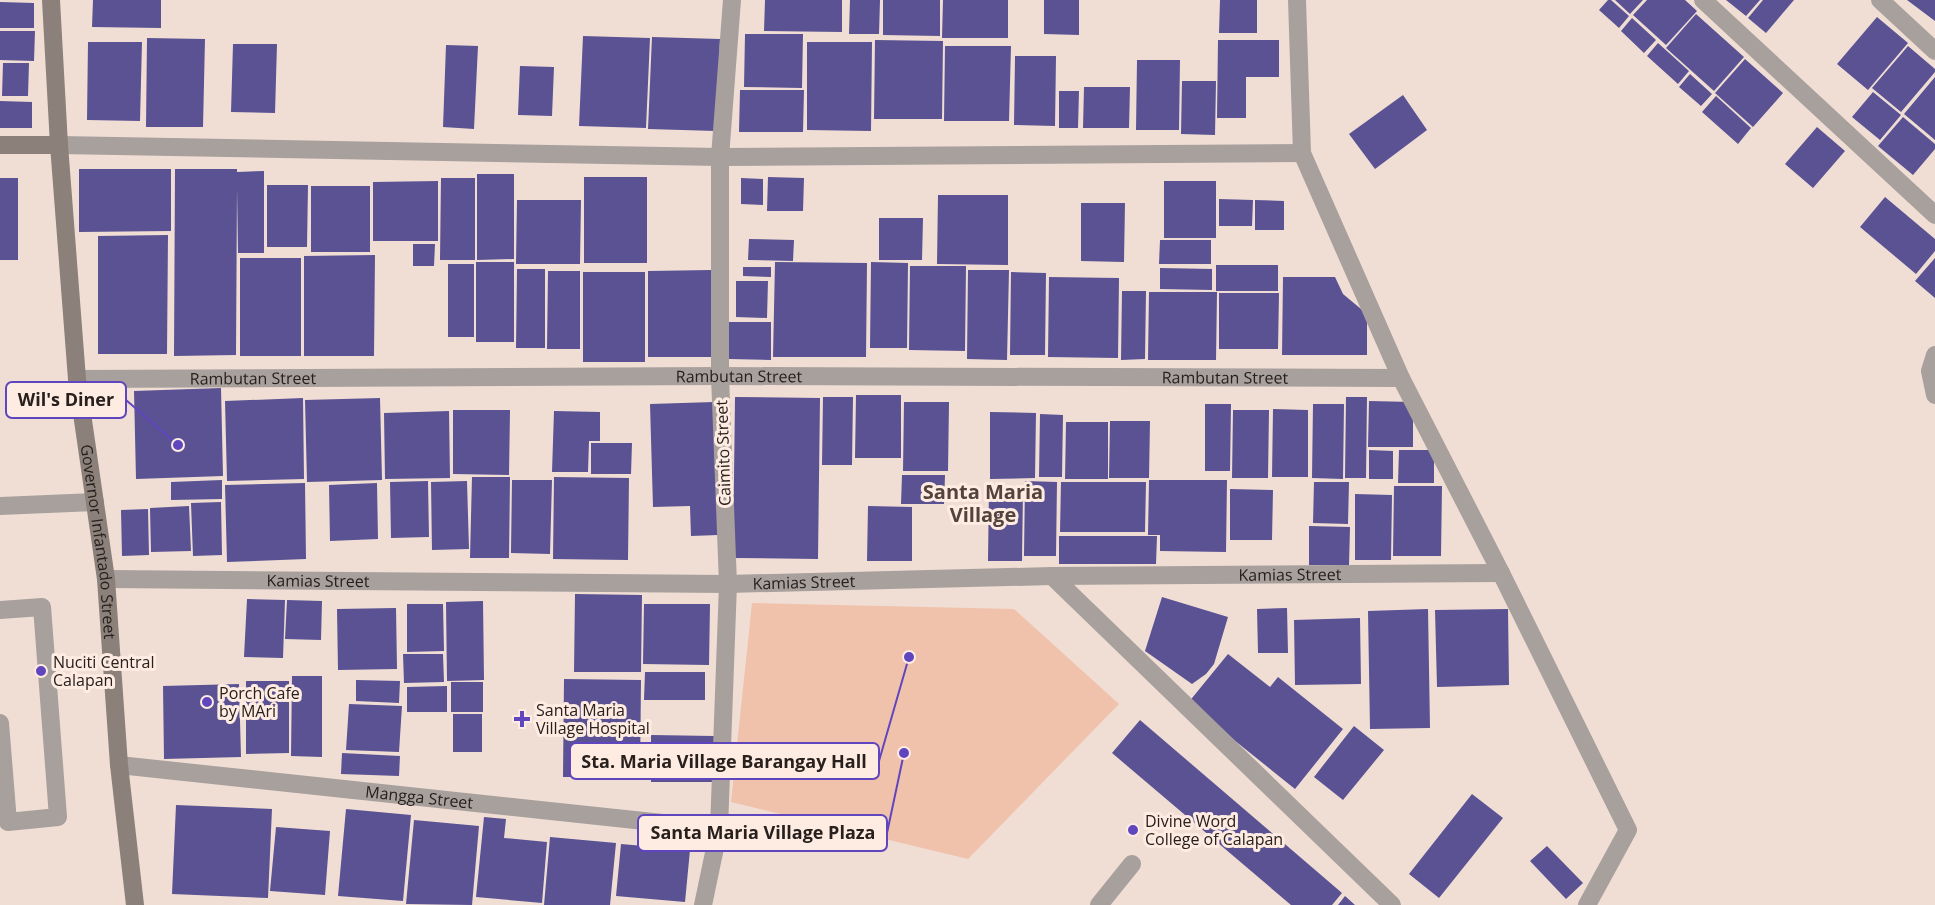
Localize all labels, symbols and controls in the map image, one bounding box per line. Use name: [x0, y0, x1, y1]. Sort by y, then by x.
street label: Rambutan Street: [676, 365, 803, 387]
street label: Rambutan Street: [1162, 366, 1289, 389]
street label: Rambutan Street: [190, 367, 317, 389]
callout: Wil's Diner: [6, 382, 126, 418]
text: Wil's Diner: [18, 387, 114, 411]
street label: Caimito Street: [710, 399, 736, 506]
street label: Governor Infantado Street: [76, 443, 121, 640]
district label: Santa Maria Village: [923, 478, 1043, 528]
street label: Kamias Street: [1238, 563, 1342, 586]
street label: Kamias Street: [266, 569, 370, 592]
street label: Kamias Street: [752, 570, 856, 594]
place label: Nuciti Central Calapan: [53, 651, 155, 691]
marker: Nuciti Central Calapan: [34, 664, 48, 678]
place label: Porch Cafe by MAri: [219, 682, 300, 722]
marker: Porch Cafe by MAri: [200, 695, 214, 709]
place label: Santa Maria Village Hospital: [536, 699, 650, 739]
marker: Santa Maria Village Hospital: [513, 710, 531, 728]
callout: Sta. Maria Village Barangay Hall: [570, 743, 879, 779]
text: Sta. Maria Village Barangay Hall: [581, 749, 867, 773]
street label: Mangga Street: [364, 780, 475, 814]
place label: Divine Word College of Calapan: [1145, 810, 1283, 850]
callout: Santa Maria Village Plaza: [638, 815, 887, 851]
text: Santa Maria Village Plaza: [651, 820, 875, 844]
marker: Divine Word College of Calapan: [1126, 823, 1140, 837]

